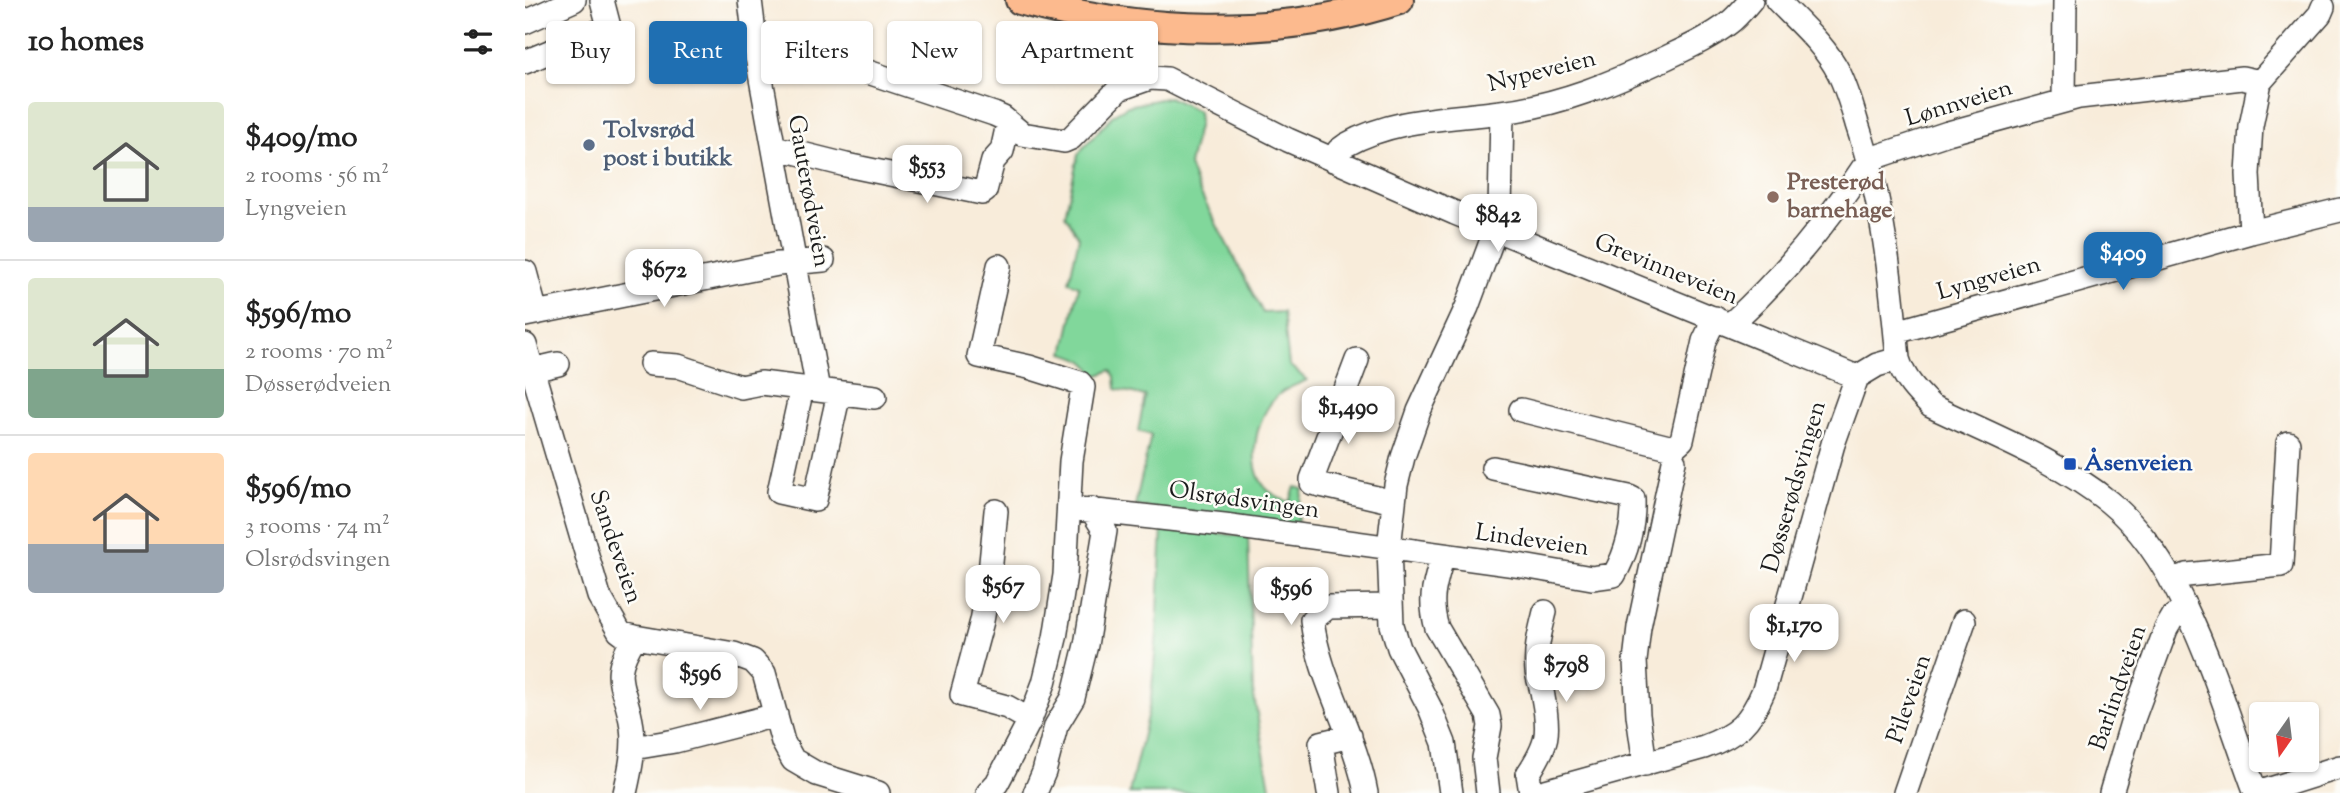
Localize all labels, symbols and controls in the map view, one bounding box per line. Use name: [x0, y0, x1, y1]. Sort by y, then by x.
text: 10 homes: [28, 21, 144, 64]
chip: Buy: [546, 21, 635, 84]
chip: Rent: [649, 21, 747, 84]
chip: Filters: [761, 21, 873, 84]
chip: New: [887, 21, 982, 84]
chip: Apartment: [996, 21, 1158, 84]
icon: filters: [459, 23, 497, 61]
street label: Nypeveien: [1484, 42, 1600, 102]
street label: Lønnveien: [1901, 72, 2017, 136]
street label: Gauterødveien: [778, 112, 838, 270]
place label: Tolvsrød post i butikk: [603, 114, 733, 176]
text: $409/mo: [245, 117, 358, 160]
icon: home: [84, 130, 168, 214]
marker: Tolvsrød post i butikk: [581, 137, 597, 153]
pin: $553: [886, 146, 968, 205]
text: $553: [908, 151, 946, 184]
text: 2 rooms · 56 m²: [245, 160, 389, 193]
place label: Presterød barnehage: [1786, 166, 1892, 228]
marker: Presterød barnehage: [1765, 189, 1781, 205]
text: Lyngveien: [245, 193, 347, 226]
pin: $842: [1457, 194, 1539, 254]
text: $842: [1475, 200, 1521, 233]
street label: Grevinneveien: [1589, 226, 1743, 314]
pin: $409: [2082, 232, 2164, 292]
text: $409: [2100, 238, 2147, 271]
street label: Lyngveien: [1933, 248, 2045, 310]
pin: $672: [623, 250, 705, 309]
text: $672: [641, 255, 687, 288]
text: $596/mo: [245, 293, 352, 336]
icon: home: [84, 306, 168, 390]
text: 2 rooms · 70 m²: [245, 336, 393, 369]
text: Døsserødveien: [245, 369, 391, 402]
pin: $1,490: [1291, 386, 1405, 446]
text: $1,490: [1318, 392, 1378, 425]
street label: Døsserødsvingen: [1754, 397, 1836, 577]
place label: Åsenveien: [2084, 447, 2194, 481]
marker: Åsenveien: [2062, 456, 2078, 472]
text: $596/mo: [245, 468, 352, 511]
street label: Olsrødsvingen: [1166, 474, 1322, 528]
icon: home: [84, 481, 168, 565]
street label: Sandeveien: [580, 485, 650, 609]
text: 3 rooms · 74 m²: [245, 511, 390, 544]
street label: Lindeveien: [1473, 516, 1591, 566]
text: Olsrødsvingen: [245, 544, 391, 577]
pin: $567: [962, 566, 1044, 625]
pin: $596: [1250, 568, 1332, 627]
text: $567: [981, 571, 1025, 604]
text: $596: [1270, 573, 1312, 606]
pin: $1,170: [1737, 604, 1851, 664]
text: $1,170: [1766, 610, 1822, 643]
street label: Barlindveien: [2082, 621, 2156, 755]
pin: $798: [1525, 644, 1607, 704]
text: $798: [1543, 650, 1589, 683]
street label: Pileveien: [1879, 650, 1941, 748]
pin: $596: [659, 652, 741, 712]
text: $596: [679, 658, 721, 691]
north arrow: [2249, 702, 2319, 772]
map controls: [2249, 702, 2319, 772]

